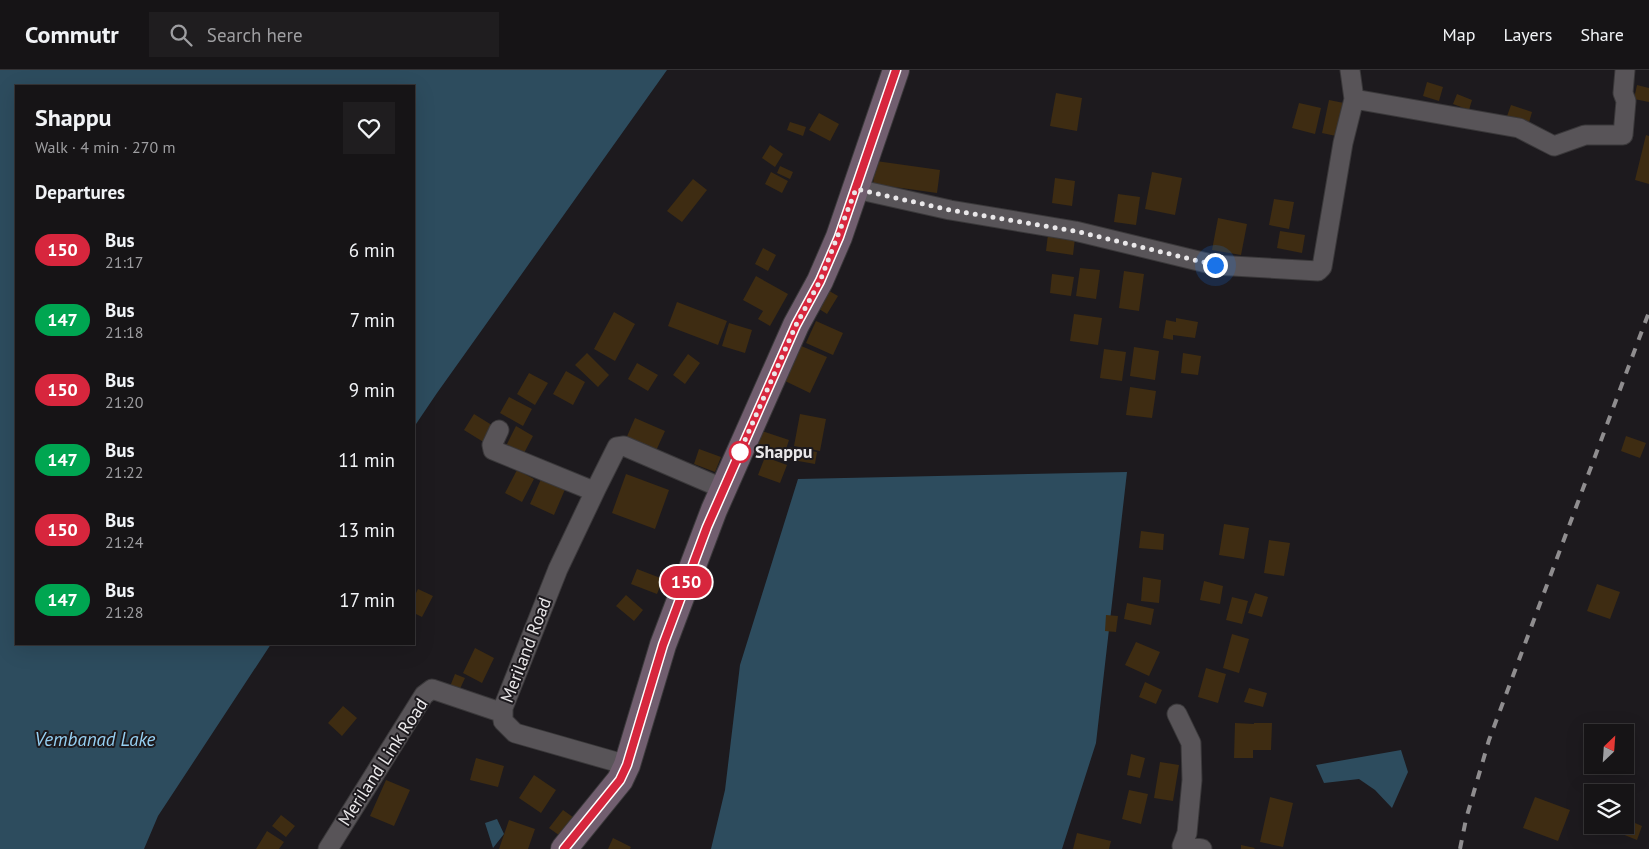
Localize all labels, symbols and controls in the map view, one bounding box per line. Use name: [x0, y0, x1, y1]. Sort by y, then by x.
search box: [149, 12, 499, 57]
text: Commutr: [25, 19, 119, 50]
icon: search: [167, 21, 195, 49]
text: Search here: [207, 23, 303, 47]
text: Map: [1443, 23, 1475, 46]
text: Layers: [1503, 23, 1552, 46]
text: Share: [1580, 23, 1624, 46]
text: Shappu: [35, 102, 112, 133]
button: heart: [343, 102, 395, 154]
text: Walk · 4 min · 270 m: [35, 137, 175, 157]
text: Departures: [35, 180, 125, 204]
text: Bus: [105, 228, 134, 252]
text: 150: [47, 238, 78, 261]
text: 6 min: [349, 238, 395, 262]
text: 21:17: [105, 252, 143, 272]
your location: [1203, 253, 1228, 278]
text: Bus: [105, 298, 134, 322]
text: 147: [47, 308, 78, 331]
text: 7 min: [350, 308, 395, 332]
text: 21:18: [105, 322, 143, 342]
text: Bus: [105, 368, 134, 392]
text: 150: [47, 378, 78, 401]
text: 9 min: [349, 378, 395, 402]
text: 21:20: [105, 392, 143, 412]
text: Bus: [105, 438, 134, 462]
place label: Shappu: [755, 440, 812, 463]
marker: Shappu: [729, 441, 751, 463]
text: 147: [47, 448, 78, 471]
text: 11 min: [338, 448, 395, 472]
text: 21:22: [105, 462, 143, 482]
text: Bus: [105, 508, 134, 532]
text: 150: [47, 518, 78, 541]
text: 13 min: [338, 518, 395, 542]
text: 21:24: [105, 532, 143, 552]
line badge: 150: [657, 566, 715, 598]
text: 150: [671, 570, 701, 593]
text: Bus: [105, 578, 134, 602]
text: 147: [47, 588, 78, 611]
text: 17 min: [339, 588, 395, 612]
street label: Meriland Road: [495, 594, 556, 706]
text: 21:28: [105, 602, 143, 622]
street label: Meriland Link Road: [333, 693, 432, 830]
north arrow: [1584, 724, 1634, 774]
map controls: [1584, 724, 1634, 834]
water label: Vembanad Lake: [35, 727, 156, 751]
button: layers: [1584, 784, 1634, 834]

